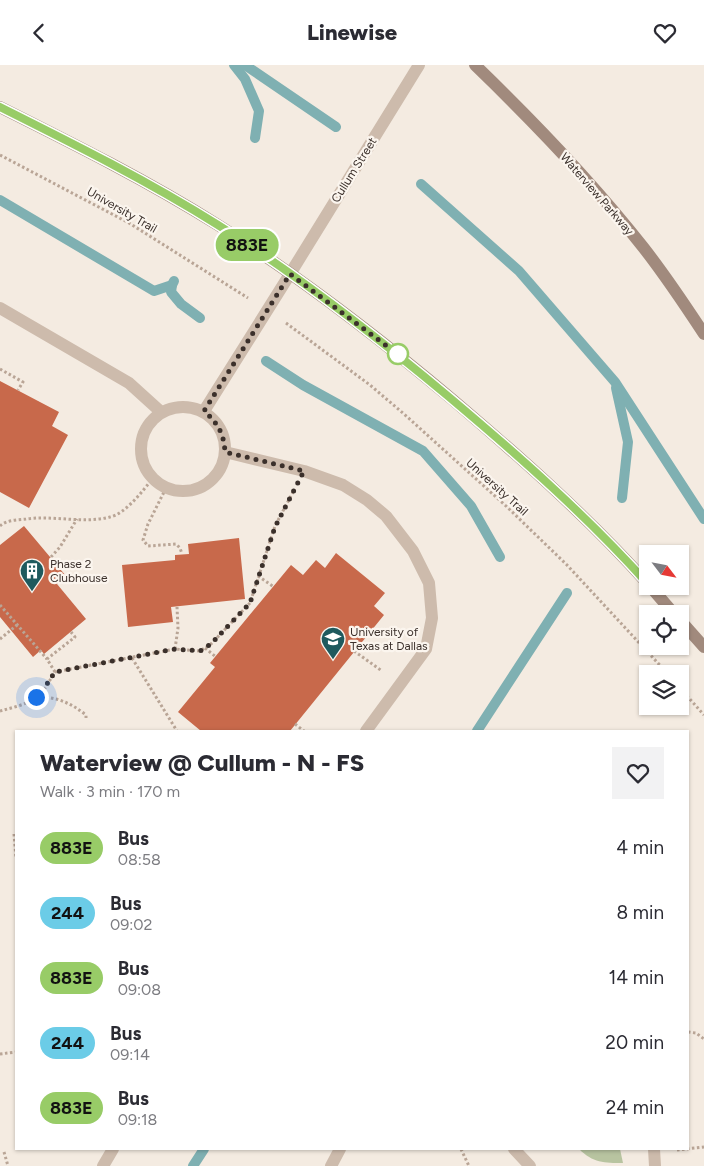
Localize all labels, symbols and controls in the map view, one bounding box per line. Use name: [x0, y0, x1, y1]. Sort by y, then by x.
icon: back: [25, 19, 53, 47]
text: Linewise: [307, 19, 397, 46]
icon: heart: [651, 19, 679, 47]
street label: Cullum Street: [328, 134, 380, 205]
street label: Waterview Parkway: [557, 150, 637, 239]
street label: University Trail: [84, 184, 160, 236]
line badge: 883E: [212, 229, 282, 261]
text: 883E: [226, 234, 268, 256]
unlabelled marker: [387, 343, 409, 365]
street label: University Trail: [463, 456, 531, 518]
north arrow: [639, 545, 689, 595]
map controls: [639, 545, 689, 715]
place label: Phase 2 Clubhouse: [50, 557, 108, 585]
building icon: Phase 2 Clubhouse: [19, 558, 45, 592]
button: locate: [639, 605, 689, 655]
place label: University of Texas at Dallas: [350, 625, 428, 653]
school or university icon: University of Texas at Dallas: [320, 626, 346, 660]
button: layers: [639, 665, 689, 715]
your location: [24, 685, 49, 710]
button: heart: [612, 747, 664, 799]
text: Waterview @ Cullum - N - FS: [40, 748, 364, 777]
text: Walk · 3 min · 170 m: [40, 782, 180, 801]
text: Bus: [118, 827, 149, 850]
text: 4 min: [616, 836, 664, 859]
text: 883E: [50, 837, 93, 859]
text: 08:58: [118, 850, 161, 869]
text: Bus: [110, 892, 141, 915]
text: 8 min: [616, 901, 664, 924]
text: 244: [51, 902, 84, 924]
text: 09:02: [110, 915, 153, 934]
text: Bus: [118, 957, 149, 980]
text: 14 min: [608, 966, 664, 989]
text: 883E: [50, 967, 93, 989]
text: 09:08: [118, 980, 161, 999]
text: Bus: [110, 1022, 141, 1045]
text: 20 min: [605, 1031, 664, 1054]
text: 244: [51, 1032, 84, 1054]
text: 09:14: [110, 1045, 150, 1064]
text: Bus: [118, 1087, 149, 1110]
text: 24 min: [606, 1096, 664, 1119]
text: 883E: [50, 1097, 93, 1119]
text: 09:18: [118, 1110, 157, 1129]

